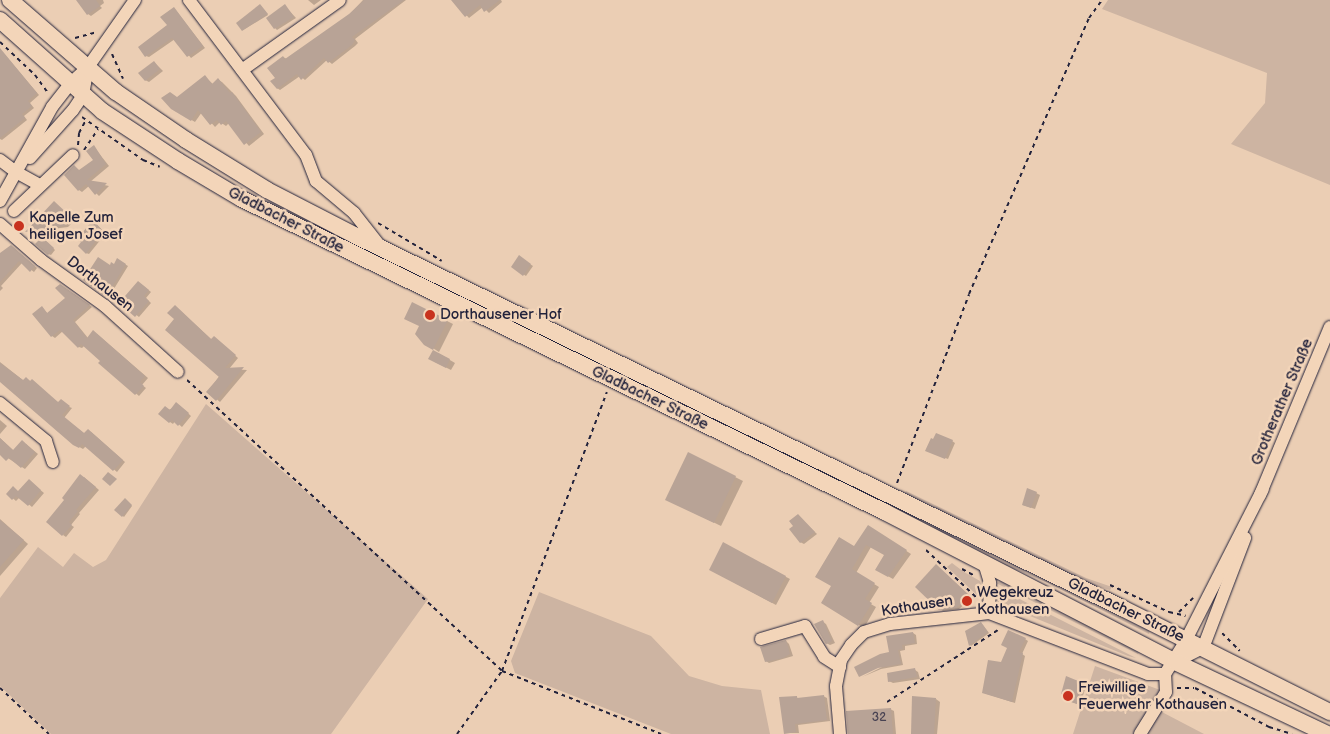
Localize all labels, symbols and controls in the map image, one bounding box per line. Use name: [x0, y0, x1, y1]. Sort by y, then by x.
street label: Gladbacher Straße: [225, 183, 347, 257]
place label: Kapelle Zum heiligen Josef: [29, 208, 124, 243]
marker: Kapelle Zum heiligen Josef: [13, 220, 25, 232]
street label: Dorthausen: [63, 252, 137, 316]
place label: Dorthausener Hof: [440, 306, 562, 324]
marker: Dorthausener Hof: [424, 309, 436, 321]
street label: Grotherather Straße: [1247, 336, 1317, 468]
street label: Gladbacher Straße: [589, 362, 711, 434]
street label: Gladbacher Straße: [1065, 574, 1187, 646]
place label: Wegekreuz Kothausen: [977, 583, 1053, 618]
street label: Kothausen: [880, 591, 954, 621]
marker: Wegekreuz Kothausen: [961, 595, 973, 607]
place label: Freiwillige Feuerwehr Kothausen: [1078, 678, 1227, 713]
marker: Freiwillige Feuerwehr Kothausen: [1062, 690, 1074, 702]
house number: 32: [872, 711, 886, 725]

